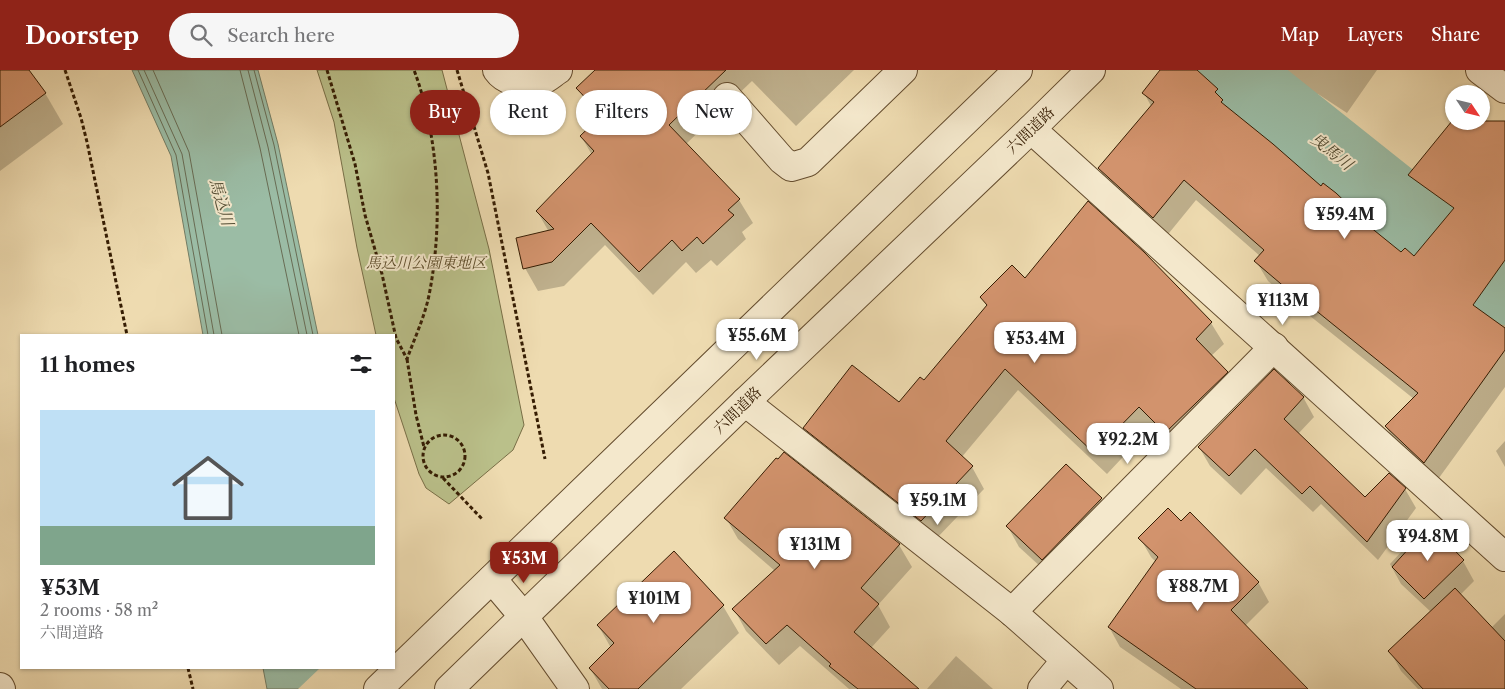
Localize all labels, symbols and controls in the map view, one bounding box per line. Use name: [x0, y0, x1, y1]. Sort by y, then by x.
search box: [169, 13, 519, 58]
text: Doorstep: [25, 21, 139, 50]
icon: search: [187, 21, 215, 49]
text: Search here: [227, 24, 335, 47]
text: Map: [1281, 24, 1319, 46]
text: Layers: [1347, 24, 1403, 46]
text: Share: [1431, 24, 1480, 46]
north arrow: [1445, 85, 1490, 130]
map controls: [1445, 85, 1490, 130]
chip: Buy: [410, 90, 480, 135]
chip: Rent: [490, 90, 566, 135]
chip: Filters: [576, 90, 667, 135]
chip: New: [677, 90, 752, 135]
street label: 六間道路: [1002, 102, 1058, 158]
water label: 曳馬川: [1307, 128, 1358, 175]
water label: 馬込川: [206, 176, 239, 230]
pin: ¥59.4M: [1304, 198, 1386, 240]
text: ¥59.4M: [1315, 204, 1375, 224]
park label: 馬込川公園東地区: [366, 253, 488, 272]
pin: ¥113M: [1248, 284, 1318, 326]
text: ¥113M: [1257, 290, 1309, 310]
pin: ¥55.6M: [716, 318, 798, 361]
pin: ¥53.4M: [994, 322, 1076, 364]
text: ¥55.6M: [727, 325, 787, 345]
text: ¥53.4M: [1005, 328, 1065, 348]
icon: filters: [347, 350, 375, 378]
text: 11 homes: [40, 352, 135, 377]
street label: 六間道路: [709, 382, 765, 438]
pin: ¥92.2M: [1087, 422, 1169, 465]
text: ¥92.2M: [1098, 429, 1158, 449]
icon: home: [163, 443, 253, 533]
pin: ¥59.1M: [897, 484, 979, 526]
text: ¥59.1M: [909, 490, 967, 510]
pin: ¥94.8M: [1387, 520, 1469, 562]
text: ¥94.8M: [1397, 526, 1459, 546]
pin: ¥131M: [780, 528, 850, 570]
text: ¥131M: [789, 534, 841, 554]
pin: ¥53M: [494, 542, 554, 584]
text: ¥53M: [501, 548, 547, 568]
pin: ¥88.7M: [1157, 570, 1239, 612]
text: ¥53M: [40, 575, 100, 600]
text: ¥88.7M: [1168, 576, 1228, 596]
pin: ¥101M: [619, 582, 689, 624]
text: ¥101M: [628, 588, 680, 608]
text: 2 rooms · 58 m²: [40, 600, 158, 620]
text: 六間道路: [40, 622, 104, 642]

